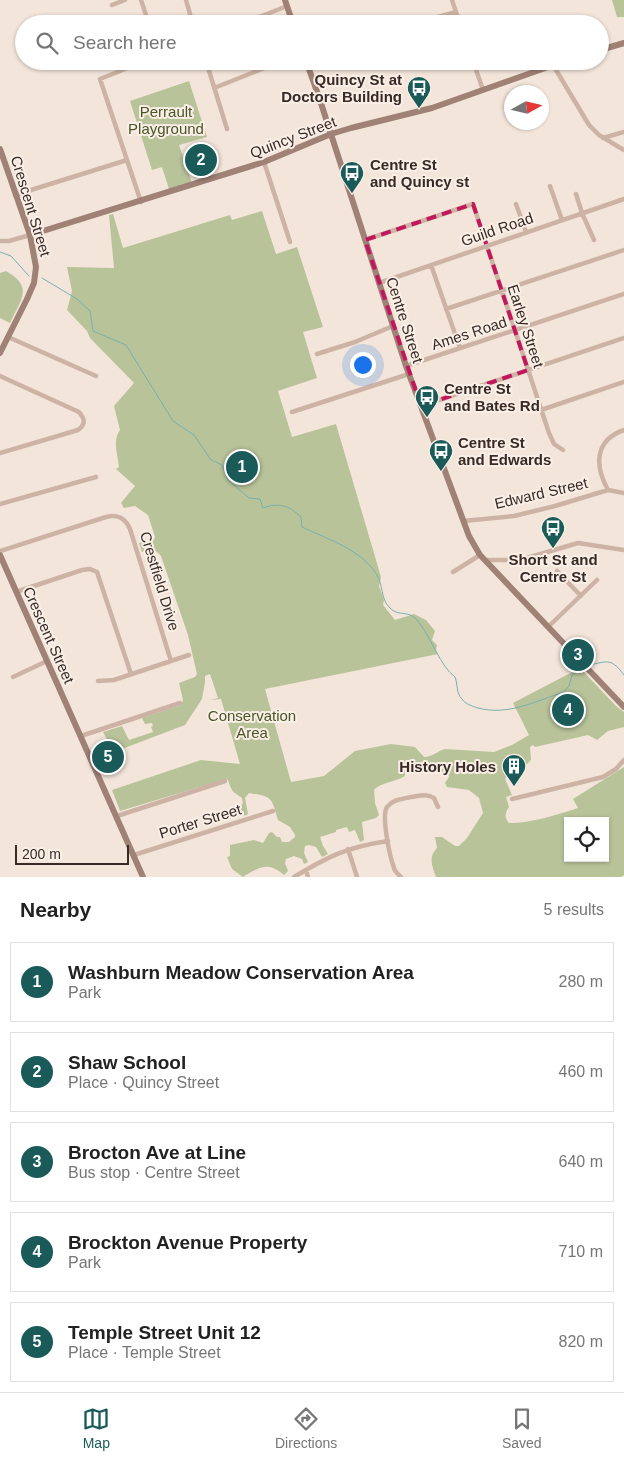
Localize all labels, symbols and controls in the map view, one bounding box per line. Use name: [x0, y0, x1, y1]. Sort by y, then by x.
search box: [15, 15, 609, 70]
icon: search: [33, 29, 61, 57]
text: Search here: [73, 32, 177, 53]
place label: Quincy St at Doctors Building: [281, 71, 402, 105]
bus stop icon: Quincy St at Doctors Building: [406, 75, 432, 109]
north arrow: [504, 85, 549, 130]
park label: Perrault Playground: [128, 103, 204, 137]
street label: Quincy Street: [248, 112, 339, 161]
pin: 2: [185, 141, 217, 179]
street label: Crescent Street: [8, 154, 55, 259]
place label: Centre St and Quincy st: [370, 156, 469, 190]
bus stop icon: Centre St and Quincy st: [339, 160, 365, 194]
street label: Guild Road: [459, 209, 535, 249]
street label: Centre Street: [383, 275, 427, 366]
street label: Earley Street: [505, 282, 548, 371]
street label: Ames Road: [429, 313, 509, 353]
your location: [350, 352, 376, 378]
place label: Centre St and Bates Rd: [444, 380, 540, 414]
bus stop icon: Centre St and Bates Rd: [414, 384, 440, 418]
place label: Centre St and Edwards: [458, 434, 551, 468]
bus stop icon: Centre St and Edwards: [428, 438, 454, 472]
pin: 1: [226, 448, 258, 486]
street label: Edward Street: [493, 474, 590, 512]
bus stop icon: Short St and Centre St: [540, 515, 566, 549]
street label: Crestfield Drive: [137, 529, 183, 633]
place label: Short St and Centre St: [508, 551, 598, 585]
street label: Crescent Street: [20, 584, 78, 687]
pin: 3: [562, 636, 594, 674]
pin: 4: [552, 691, 584, 729]
park label: Conservation Area: [208, 707, 296, 741]
pin: 5: [92, 738, 124, 776]
building icon: History Holes: [501, 753, 527, 787]
place label: History Holes: [399, 758, 496, 775]
street label: Porter Street: [157, 800, 244, 842]
map controls: [564, 817, 609, 862]
button: locate: [564, 817, 609, 862]
scale bar: [15, 842, 129, 865]
text: 200 m: [22, 846, 61, 862]
text: Nearby: [20, 898, 91, 921]
text: 5 results: [544, 901, 604, 918]
text: Washburn Meadow Conservation Area: [68, 962, 414, 983]
text: 1: [33, 973, 41, 990]
text: 280 m: [559, 973, 603, 990]
text: Park: [68, 984, 101, 1001]
text: Shaw School: [68, 1052, 186, 1073]
text: 2: [33, 1063, 41, 1080]
text: 460 m: [559, 1063, 603, 1080]
text: Place · Quincy Street: [68, 1074, 219, 1091]
text: Brocton Ave at Line: [68, 1142, 246, 1163]
text: 3: [33, 1153, 41, 1170]
text: 640 m: [559, 1153, 603, 1170]
text: Bus stop · Centre Street: [68, 1164, 240, 1181]
text: Brockton Avenue Property: [68, 1232, 307, 1253]
text: 4: [33, 1243, 41, 1260]
text: 710 m: [559, 1243, 603, 1260]
text: Park: [68, 1254, 101, 1271]
text: Temple Street Unit 12: [68, 1322, 261, 1343]
text: 5: [33, 1333, 41, 1350]
text: 820 m: [559, 1333, 603, 1350]
text: Place · Temple Street: [68, 1344, 221, 1361]
tab: Map: [82, 1405, 110, 1451]
tab: Directions: [275, 1405, 337, 1451]
tab: Saved: [502, 1405, 542, 1451]

